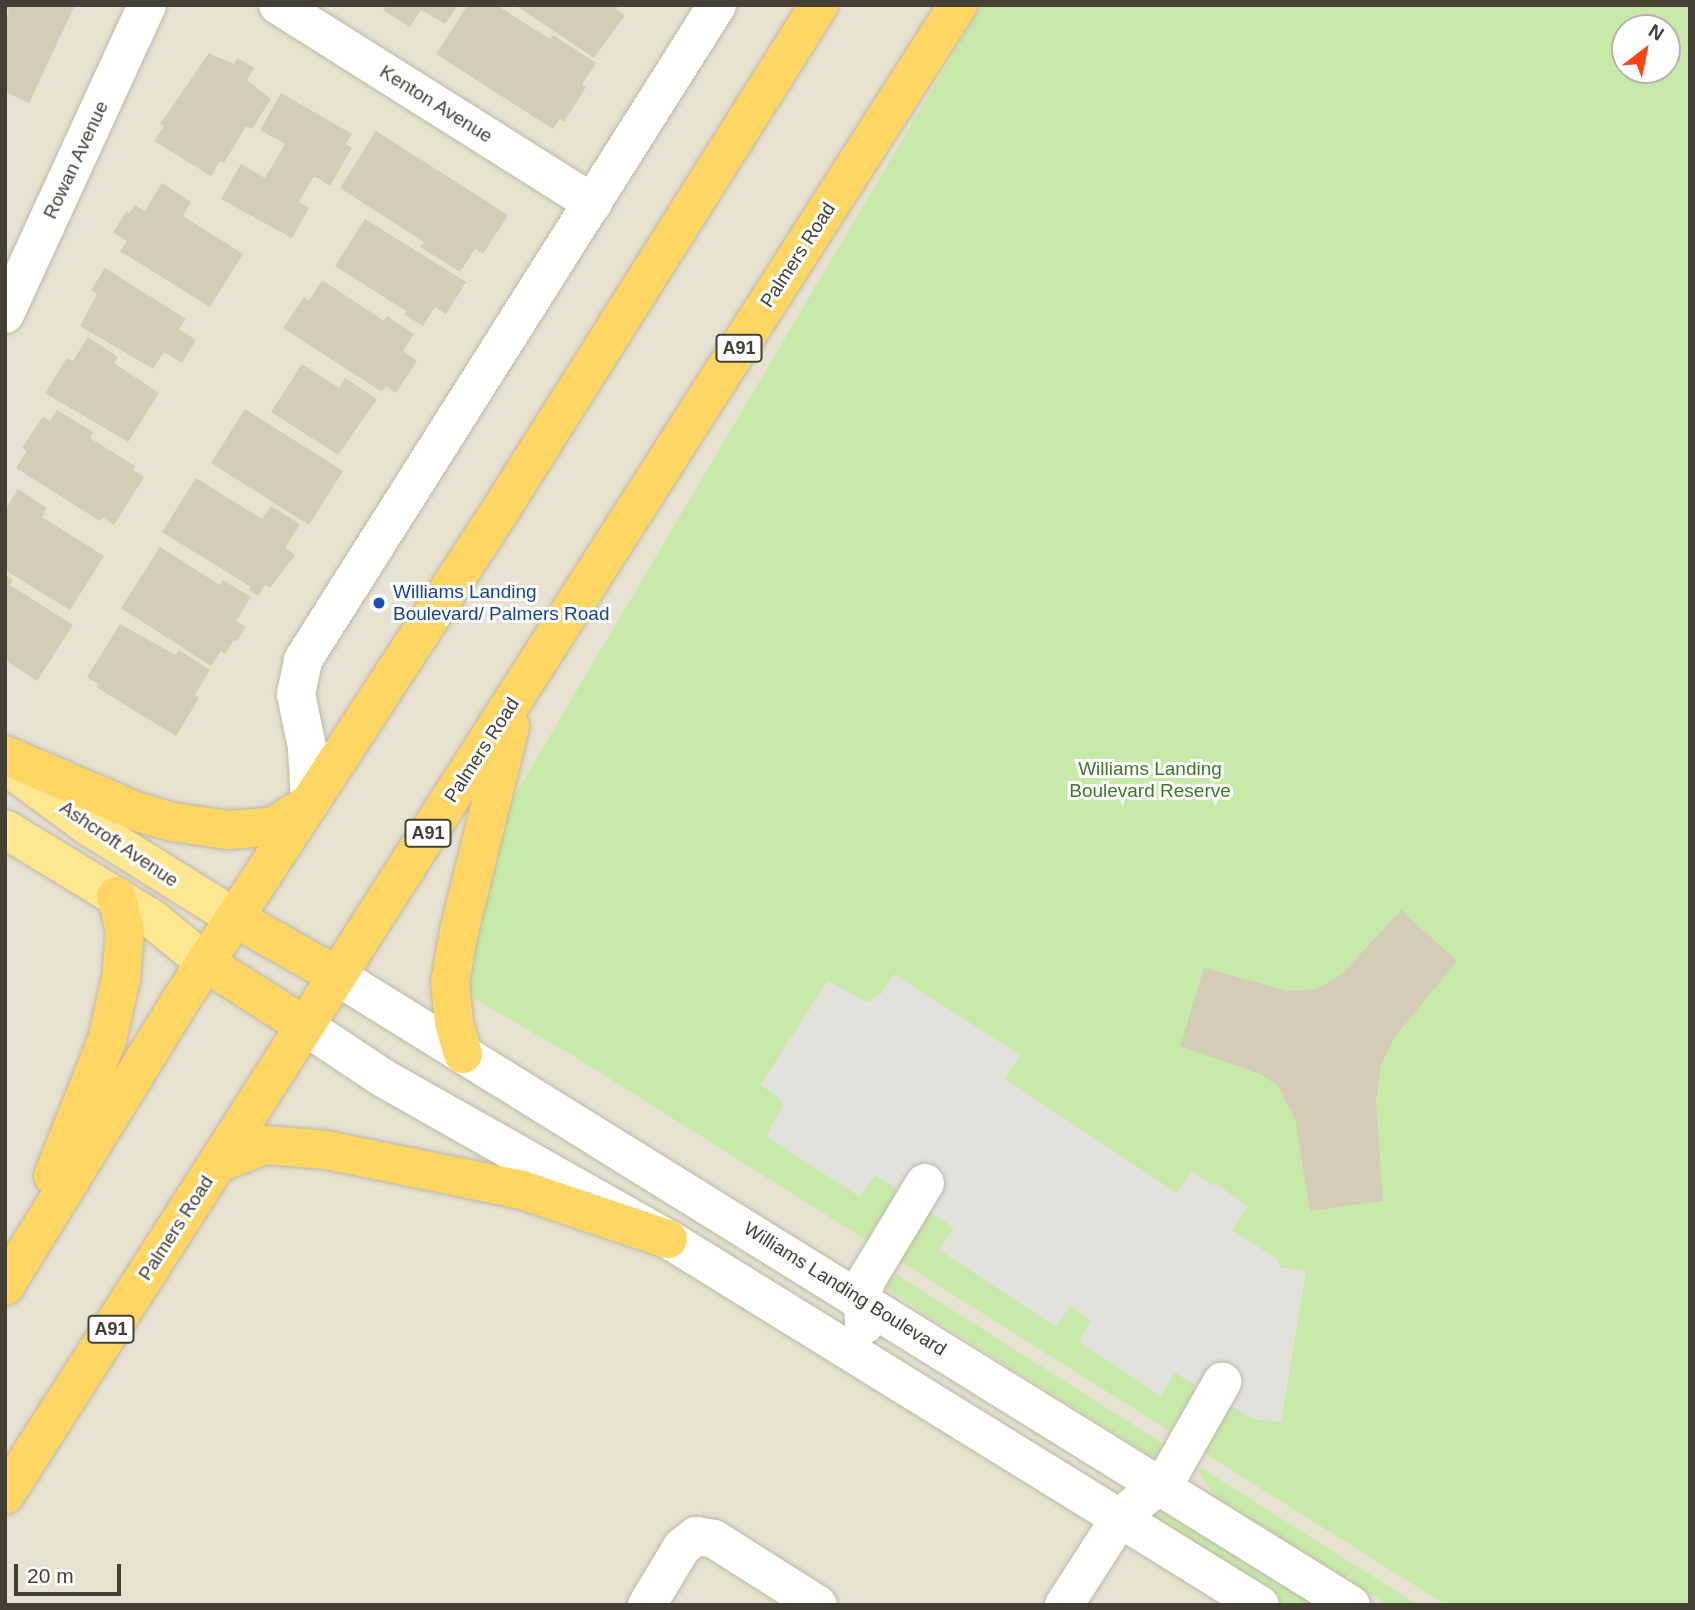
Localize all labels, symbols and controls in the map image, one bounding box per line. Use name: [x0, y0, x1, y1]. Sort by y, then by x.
north arrow: [1611, 14, 1681, 84]
text: N: [1645, 20, 1668, 45]
street label: Kenton Avenue: [375, 60, 497, 148]
street label: Rowan Avenue: [39, 97, 113, 223]
street label: Palmers Road: [756, 198, 840, 312]
road number: A91: [714, 334, 764, 362]
place label: Williams Landing Boulevard/ Palmers Road: [393, 581, 609, 625]
marker: Williams Landing Boulevard/ Palmers Road: [371, 595, 387, 611]
street label: Palmers Road: [440, 693, 524, 807]
park label: Williams Landing Boulevard Reserve: [1069, 758, 1231, 802]
street label: Ashcroft Avenue: [55, 796, 183, 892]
road number: A91: [404, 818, 452, 848]
street label: Palmers Road: [134, 1171, 218, 1285]
street label: Williams Landing Boulevard: [740, 1217, 950, 1361]
road number: A91: [86, 1314, 136, 1344]
scale bar: [18, 1550, 124, 1594]
text: 20 m: [27, 1564, 74, 1587]

